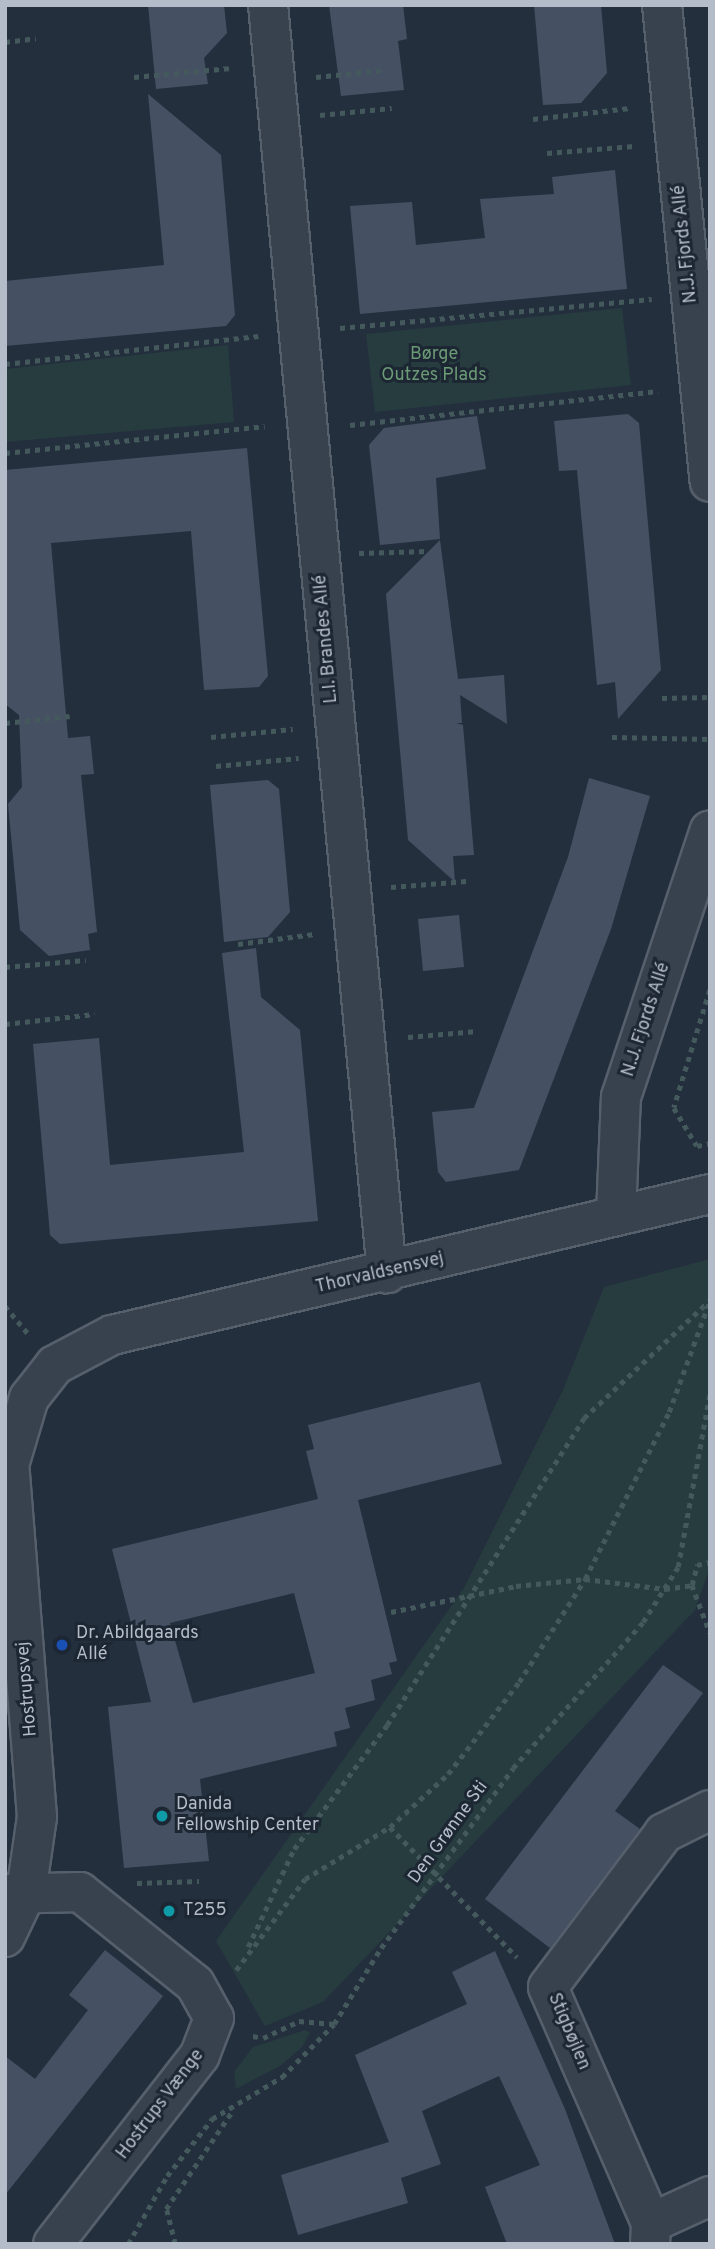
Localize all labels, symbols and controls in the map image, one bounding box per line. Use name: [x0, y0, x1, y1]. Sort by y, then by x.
street label: N.J. Fjords Allé: [669, 183, 703, 305]
park label: Børge Outzes Plads: [381, 345, 487, 388]
street label: L.I. Brandes Allé: [311, 573, 343, 705]
street label: N.J. Fjords Allé: [618, 960, 676, 1080]
street label: Thorvaldsensvej: [314, 1249, 446, 1299]
place label: Dr. Abildgaards Allé: [76, 1624, 199, 1666]
marker: Dr. Abildgaards Allé: [54, 1637, 70, 1653]
street label: Hostrupsvej: [13, 1641, 43, 1737]
street label: Den Grønne Sti: [405, 1777, 493, 1889]
place label: Danida Fellowship Center: [176, 1795, 319, 1838]
marker: Danida Fellowship Center: [154, 1808, 170, 1824]
place label: T255: [183, 1900, 227, 1922]
marker: T255: [161, 1903, 177, 1919]
street label: Stigbøjlen: [542, 1990, 594, 2074]
street label: Hostrups Vænge: [112, 2045, 210, 2165]

